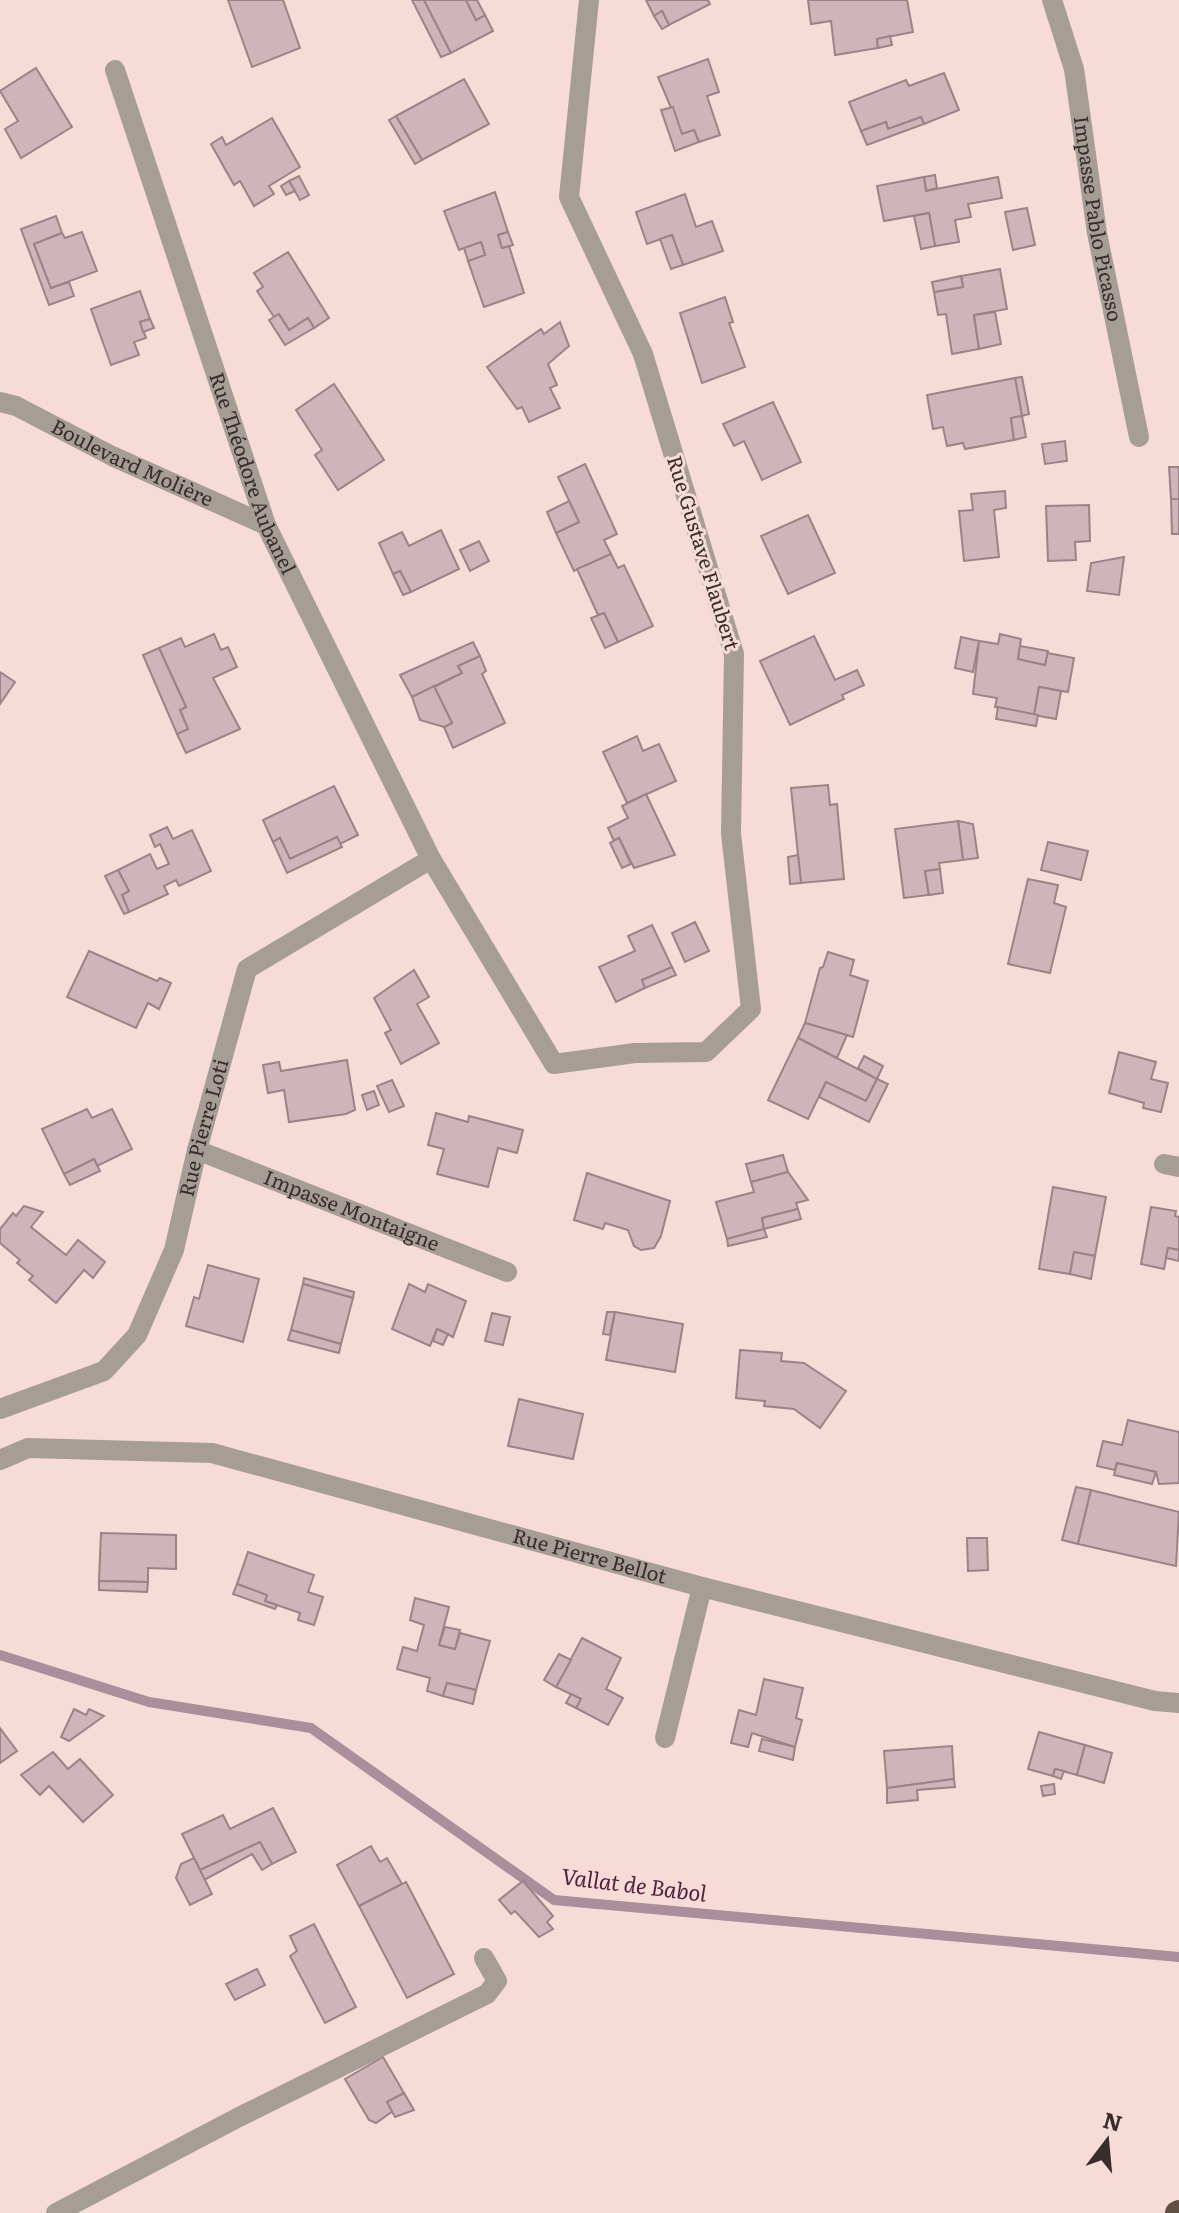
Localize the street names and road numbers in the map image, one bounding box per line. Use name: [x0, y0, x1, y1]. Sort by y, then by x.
street label: Impasse Pablo Picasso: [1068, 114, 1132, 324]
street label: Rue Théodore Aubanel: [203, 368, 305, 579]
street label: Boulevard Molière: [47, 410, 219, 513]
street label: Rue Gustave Flaubert: [661, 452, 749, 653]
street label: Rue Pierre Loti: [170, 1055, 235, 1199]
street label: Impasse Montaigne: [260, 1161, 445, 1257]
street label: Rue Pierre Bellot: [510, 1519, 671, 1590]

